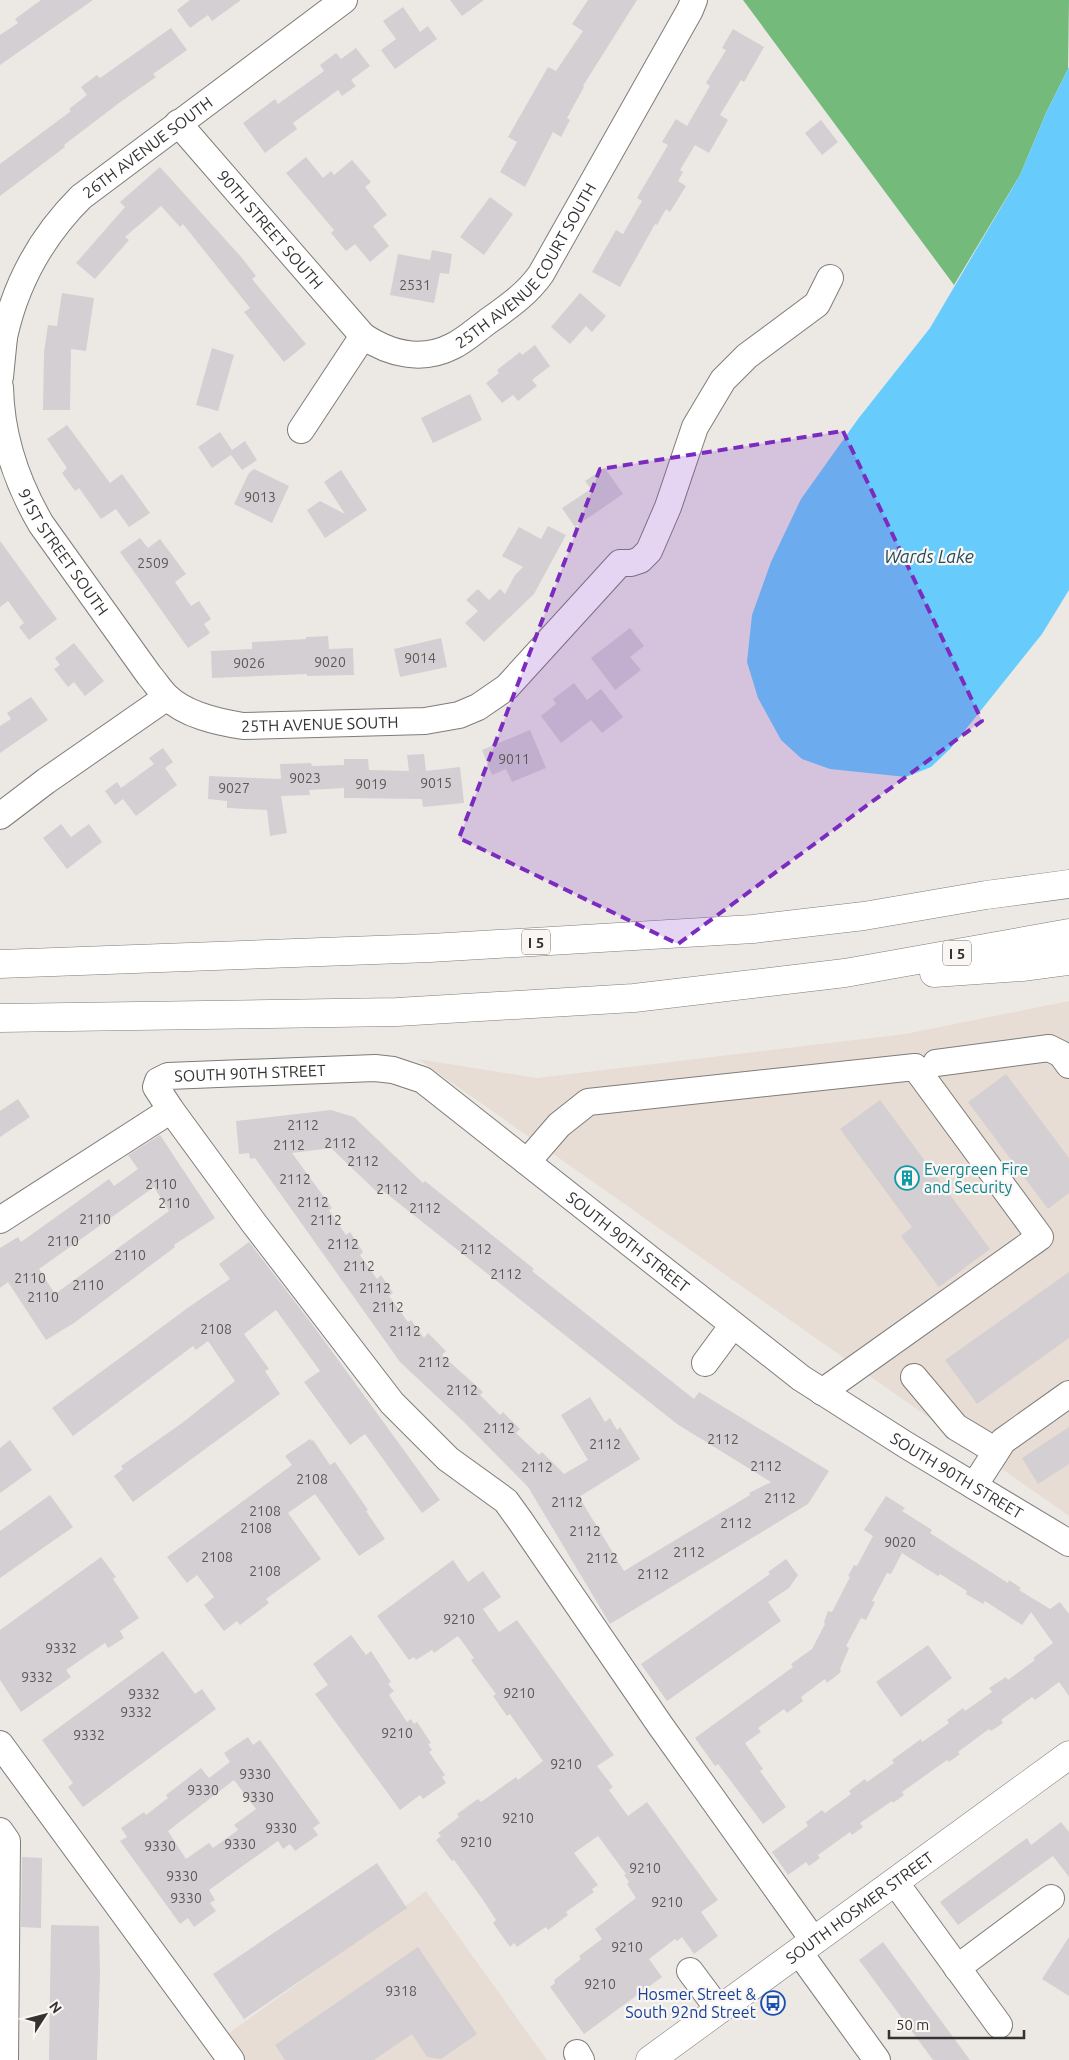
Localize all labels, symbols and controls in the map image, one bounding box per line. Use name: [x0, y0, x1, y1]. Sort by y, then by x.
street label: 26TH AVENUE SOUTH: [79, 93, 216, 202]
street label: 90TH STREET SOUTH: [214, 166, 327, 293]
street label: 25TH AVENUE COURT SOUTH: [452, 180, 599, 352]
house number: 2531: [399, 277, 431, 293]
street label: 91ST STREET SOUTH: [15, 486, 112, 618]
house number: 9013: [244, 489, 276, 505]
water label: Wards Lake: [884, 546, 974, 566]
house number: 2509: [137, 555, 169, 571]
house number: 9014: [404, 650, 436, 666]
house number: 9020: [314, 654, 346, 670]
house number: 9026: [233, 655, 265, 671]
street label: 25TH AVENUE SOUTH: [241, 713, 399, 735]
house number: 9011: [498, 751, 530, 767]
house number: 9023: [289, 770, 321, 786]
house number: 9015: [420, 775, 452, 791]
house number: 9019: [355, 776, 387, 792]
house number: 9027: [218, 780, 250, 796]
road number: I 5: [522, 930, 550, 954]
road number: I 5: [943, 940, 971, 966]
street label: SOUTH 90TH STREET: [174, 1061, 326, 1085]
house number: 2112: [287, 1117, 319, 1133]
house number: 2112: [324, 1135, 356, 1151]
house number: 2112: [273, 1137, 305, 1153]
house number: 2112: [347, 1153, 379, 1169]
place label: Evergreen Fire and Security: [924, 1160, 1028, 1196]
building icon: Evergreen Fire and Security: [894, 1165, 920, 1191]
house number: 2112: [279, 1171, 311, 1187]
house number: 2110: [145, 1176, 177, 1192]
house number: 2112: [376, 1181, 408, 1197]
street label: SOUTH 90TH STREET: [563, 1188, 693, 1296]
house number: 2112: [297, 1194, 329, 1210]
house number: 2110: [158, 1195, 190, 1211]
house number: 2112: [409, 1200, 441, 1216]
house number: 2110: [79, 1211, 111, 1227]
house number: 2112: [310, 1212, 342, 1228]
house number: 2110: [47, 1233, 79, 1249]
house number: 2112: [327, 1236, 359, 1252]
house number: 2112: [460, 1241, 492, 1257]
house number: 2110: [114, 1247, 146, 1263]
house number: 2112: [343, 1258, 375, 1274]
house number: 2112: [490, 1266, 522, 1282]
house number: 2110: [14, 1270, 46, 1286]
house number: 2110: [72, 1277, 104, 1293]
house number: 2112: [359, 1280, 391, 1296]
house number: 2110: [27, 1289, 59, 1305]
house number: 2112: [372, 1299, 404, 1315]
house number: 2108: [200, 1321, 232, 1337]
house number: 2112: [389, 1323, 421, 1339]
house number: 2112: [418, 1354, 450, 1370]
house number: 2112: [446, 1382, 478, 1398]
house number: 2112: [483, 1420, 515, 1436]
street label: SOUTH 90TH STREET: [887, 1429, 1026, 1522]
house number: 2112: [707, 1431, 739, 1447]
house number: 2112: [589, 1436, 621, 1452]
house number: 2112: [750, 1458, 782, 1474]
house number: 2112: [521, 1459, 553, 1475]
house number: 2108: [296, 1471, 328, 1487]
house number: 2112: [764, 1490, 796, 1506]
house number: 2112: [551, 1494, 583, 1510]
house number: 2108: [249, 1503, 281, 1519]
house number: 2112: [720, 1515, 752, 1531]
house number: 2108: [240, 1520, 272, 1536]
house number: 2112: [569, 1523, 601, 1539]
house number: 9020: [884, 1534, 916, 1550]
house number: 2112: [673, 1544, 705, 1560]
house number: 2108: [201, 1549, 233, 1565]
house number: 2112: [586, 1550, 618, 1566]
house number: 2108: [249, 1563, 281, 1579]
house number: 2112: [637, 1566, 669, 1582]
house number: 9210: [443, 1611, 475, 1627]
house number: 9332: [45, 1640, 77, 1656]
house number: 9332: [21, 1669, 53, 1685]
house number: 9210: [503, 1685, 535, 1701]
house number: 9332: [128, 1686, 160, 1702]
house number: 9332: [120, 1704, 152, 1720]
house number: 9210: [381, 1725, 413, 1741]
house number: 9332: [73, 1727, 105, 1743]
house number: 9210: [550, 1756, 582, 1772]
house number: 9330: [239, 1766, 271, 1782]
house number: 9330: [187, 1782, 219, 1798]
house number: 9330: [242, 1789, 274, 1805]
house number: 9210: [502, 1810, 534, 1826]
house number: 9330: [265, 1820, 297, 1836]
house number: 9210: [460, 1834, 492, 1850]
house number: 9330: [224, 1836, 256, 1852]
house number: 9330: [144, 1838, 176, 1854]
street label: SOUTH HOSMER STREET: [782, 1848, 937, 1967]
house number: 9210: [629, 1860, 661, 1876]
house number: 9330: [166, 1868, 198, 1884]
house number: 9330: [170, 1890, 202, 1906]
house number: 9210: [651, 1894, 683, 1910]
house number: 9210: [611, 1939, 643, 1955]
house number: 9210: [584, 1976, 616, 1992]
house number: 9318: [385, 1983, 417, 1999]
place label: Hosmer Street & South 92nd Street: [625, 1985, 757, 2021]
north arrow: [20, 1990, 70, 2040]
bus stop icon: Hosmer Street & South 92nd Street: [760, 1990, 786, 2016]
text: N: [46, 1998, 65, 2016]
scale bar: [889, 2008, 1024, 2040]
text: 50 m: [896, 2016, 929, 2033]

